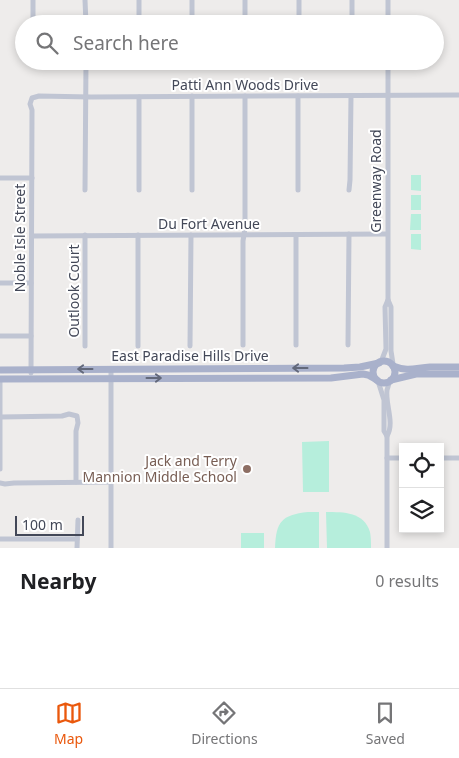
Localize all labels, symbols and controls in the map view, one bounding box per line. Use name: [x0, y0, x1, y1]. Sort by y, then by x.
search box: [15, 15, 444, 70]
icon: search: [33, 29, 61, 57]
text: Search here: [73, 30, 179, 56]
street label: Patti Ann Woods Drive: [172, 75, 319, 94]
street label: Greenway Road: [366, 129, 385, 233]
street label: Noble Isle Street: [10, 184, 29, 292]
street label: Du Fort Avenue: [158, 214, 260, 233]
street label: Outlook Court: [64, 244, 83, 338]
street label: East Paradise Hills Drive: [111, 346, 269, 365]
one-way arrow: [292, 363, 308, 373]
one-way arrow: [77, 364, 93, 374]
one-way arrow: [145, 373, 161, 383]
map controls: [399, 443, 444, 533]
button: locate: [399, 443, 444, 488]
place label: Jack and Terry Mannion Middle School: [82, 451, 238, 486]
marker: Jack and Terry Mannion Middle School: [241, 463, 253, 475]
button: layers: [399, 488, 444, 533]
scale bar: [15, 513, 84, 536]
text: 100 m: [22, 515, 63, 534]
text: Nearby: [20, 567, 96, 595]
text: 0 results: [375, 570, 439, 592]
tab: Map: [54, 699, 83, 748]
tab: Directions: [191, 699, 258, 748]
tab: Saved: [366, 699, 405, 748]

